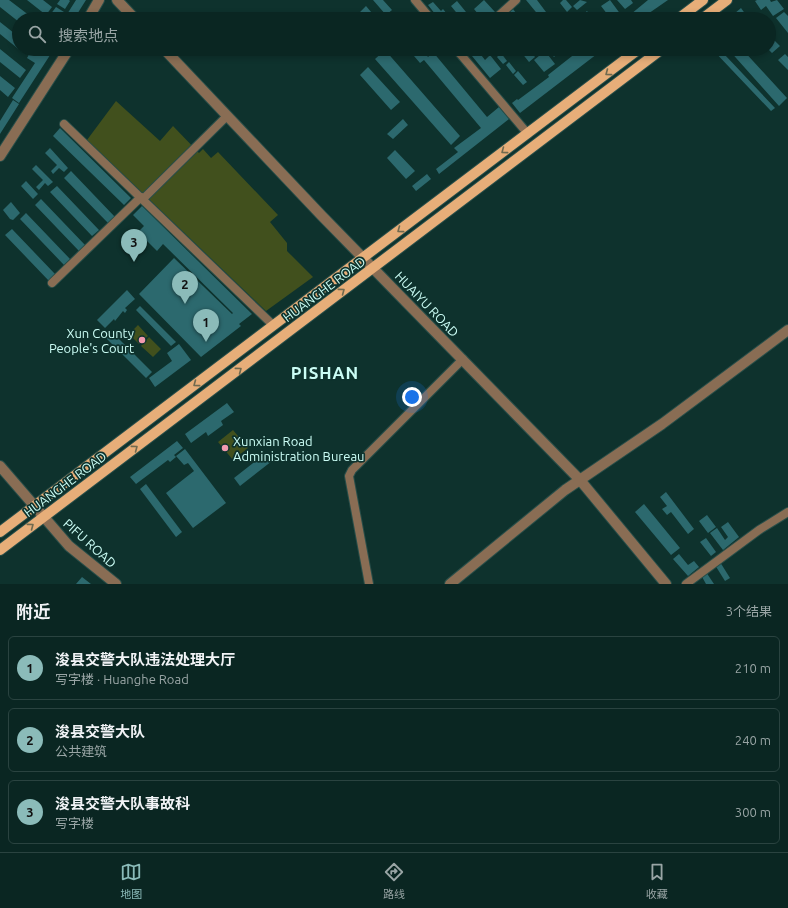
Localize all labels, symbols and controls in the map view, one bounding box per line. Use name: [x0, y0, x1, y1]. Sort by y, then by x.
search box: [12, 12, 776, 56]
icon: search: [26, 23, 48, 45]
text: 搜索地点: [58, 27, 118, 44]
one-way arrow: [605, 68, 612, 75]
one-way arrow: [502, 147, 509, 154]
one-way arrow: [398, 225, 405, 232]
pin: 3: [121, 229, 147, 262]
street label: HUANGHE ROAD: [280, 254, 368, 324]
street label: HUAIYU ROAD: [393, 269, 461, 339]
pin: 2: [172, 271, 198, 304]
one-way arrow: [338, 289, 345, 296]
pin: 1: [193, 309, 219, 342]
place label: Xun County People's Court: [49, 326, 134, 355]
marker: Xun County People's Court: [137, 335, 147, 345]
district label: PISHAN: [291, 363, 359, 382]
one-way arrow: [234, 368, 241, 375]
one-way arrow: [193, 379, 200, 387]
your location: [402, 387, 422, 407]
place label: Xunxian Road Administration Bureau: [233, 434, 365, 463]
marker: Xunxian Road Administration Bureau: [220, 443, 230, 453]
one-way arrow: [130, 446, 137, 453]
street label: HUANGHE ROAD: [21, 449, 109, 519]
street label: PIFU ROAD: [61, 516, 119, 570]
one-way arrow: [27, 524, 34, 531]
text: 附近: [16, 602, 50, 621]
text: 3个结果: [726, 604, 772, 618]
text: 浚县交警大队违法处理大厅: [55, 651, 235, 668]
text: 1: [26, 661, 34, 675]
text: 210 m: [735, 661, 771, 675]
text: 写字楼 · Huanghe Road: [55, 672, 189, 686]
text: 浚县交警大队: [55, 723, 145, 740]
text: 2: [26, 733, 34, 747]
text: 240 m: [735, 733, 771, 747]
text: 公共建筑: [55, 744, 107, 758]
text: 浚县交警大队事故科: [55, 795, 190, 812]
text: 3: [26, 805, 34, 819]
text: 300 m: [735, 805, 771, 819]
text: 写字楼: [55, 816, 94, 830]
tab: 地图: [120, 861, 142, 901]
tab: 路线: [383, 861, 405, 901]
tab: 收藏: [646, 861, 668, 901]

